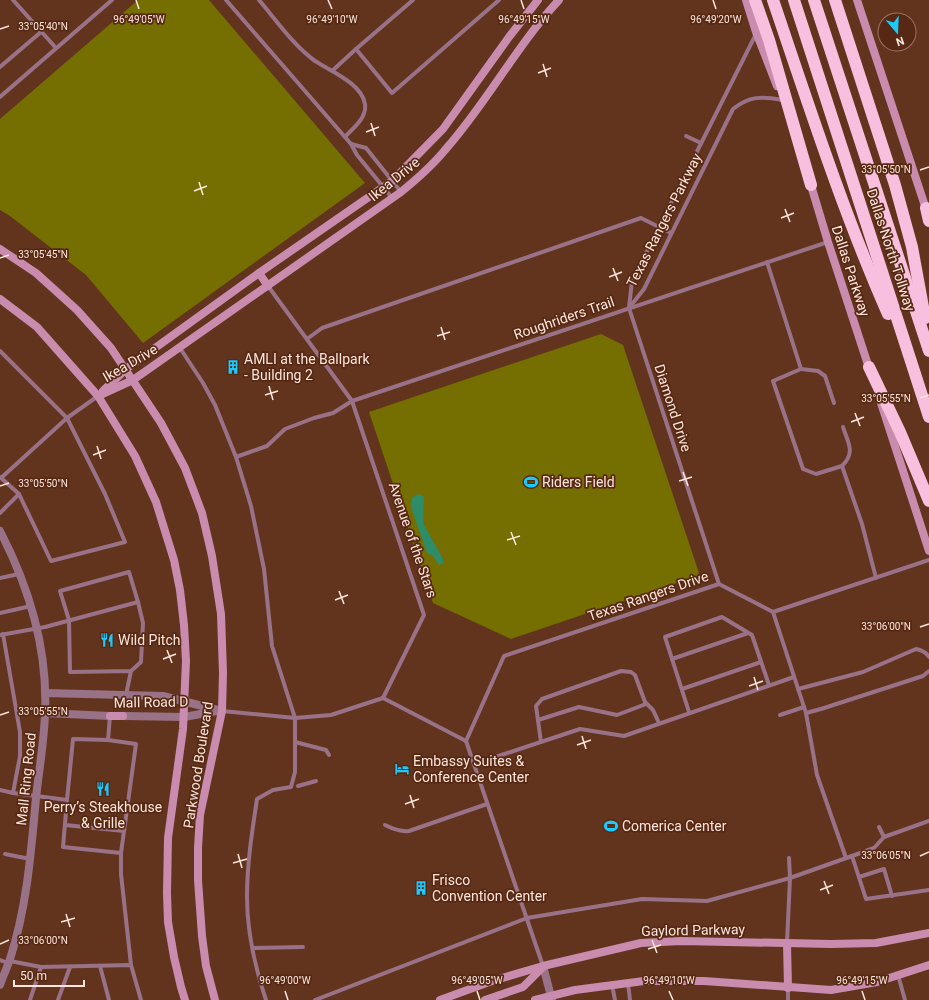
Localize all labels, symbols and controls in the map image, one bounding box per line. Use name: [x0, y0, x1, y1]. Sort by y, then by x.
north arrow: [877, 12, 917, 52]
text: 96°49'05"W: [113, 14, 165, 25]
text: 96°49'10"W: [306, 14, 358, 25]
text: 96°49'15"W: [498, 14, 550, 25]
text: 96°49'20"W: [690, 14, 742, 25]
text: 33°05'40"N: [18, 21, 68, 32]
text: N: [894, 34, 906, 48]
street label: Texas Rangers Parkway: [623, 150, 705, 290]
street label: Ikea Drive: [365, 154, 423, 204]
text: 33°05'50"N: [861, 164, 911, 175]
street label: Dallas North Tollway: [864, 187, 918, 314]
street label: Dallas Parkway: [829, 223, 873, 319]
text: 33°05'45"N: [18, 249, 68, 260]
street label: Roughriders Trail: [512, 293, 616, 343]
street label: Ikea Drive: [100, 341, 160, 385]
place label: AMLI at the Ballpark - Building 2: [244, 351, 370, 383]
building icon: AMLI at the Ballpark - Building 2: [225, 359, 241, 375]
street label: Diamond Drive: [651, 362, 695, 454]
text: 33°05'55"N: [861, 393, 911, 404]
sports icon: Riders Field: [523, 474, 539, 490]
place label: Riders Field: [542, 474, 615, 490]
text: 33°05'50"N: [18, 478, 68, 489]
street label: Avenue of the Stars: [386, 480, 440, 600]
street label: Texas Rangers Drive: [586, 568, 710, 624]
text: 33°06'00"N: [861, 621, 911, 632]
restaurant icon: Wild Pitch: [99, 632, 115, 648]
place label: Wild Pitch: [118, 632, 180, 648]
street label: Mall Road D: [113, 693, 189, 711]
street label: Parkwood Boulevard: [180, 701, 216, 829]
text: 33°05'55"N: [18, 706, 68, 717]
street label: Mall Ring Road: [13, 732, 39, 826]
place label: Embassy Suites & Conference Center: [413, 753, 529, 785]
hotel icon: Embassy Suites & Conference Center: [394, 761, 410, 777]
restaurant icon: Perry’s Steakhouse & Grille: [95, 781, 111, 797]
place label: Perry’s Steakhouse & Grille: [44, 799, 162, 831]
sports icon: Comerica Center: [603, 818, 619, 834]
place label: Comerica Center: [622, 818, 727, 834]
text: 33°06'05"N: [861, 850, 911, 861]
place label: Frisco Convention Center: [432, 872, 547, 904]
building icon: Frisco Convention Center: [413, 880, 429, 896]
street label: Gaylord Parkway: [641, 921, 745, 939]
text: 33°06'00"N: [18, 935, 68, 946]
scale bar: [14, 962, 84, 988]
text: 50 m: [20, 969, 47, 983]
text: 96°49'00"W: [259, 975, 311, 986]
text: 96°49'05"W: [451, 975, 503, 986]
text: 96°49'10"W: [643, 975, 695, 986]
text: 96°49'15"W: [836, 975, 888, 986]

